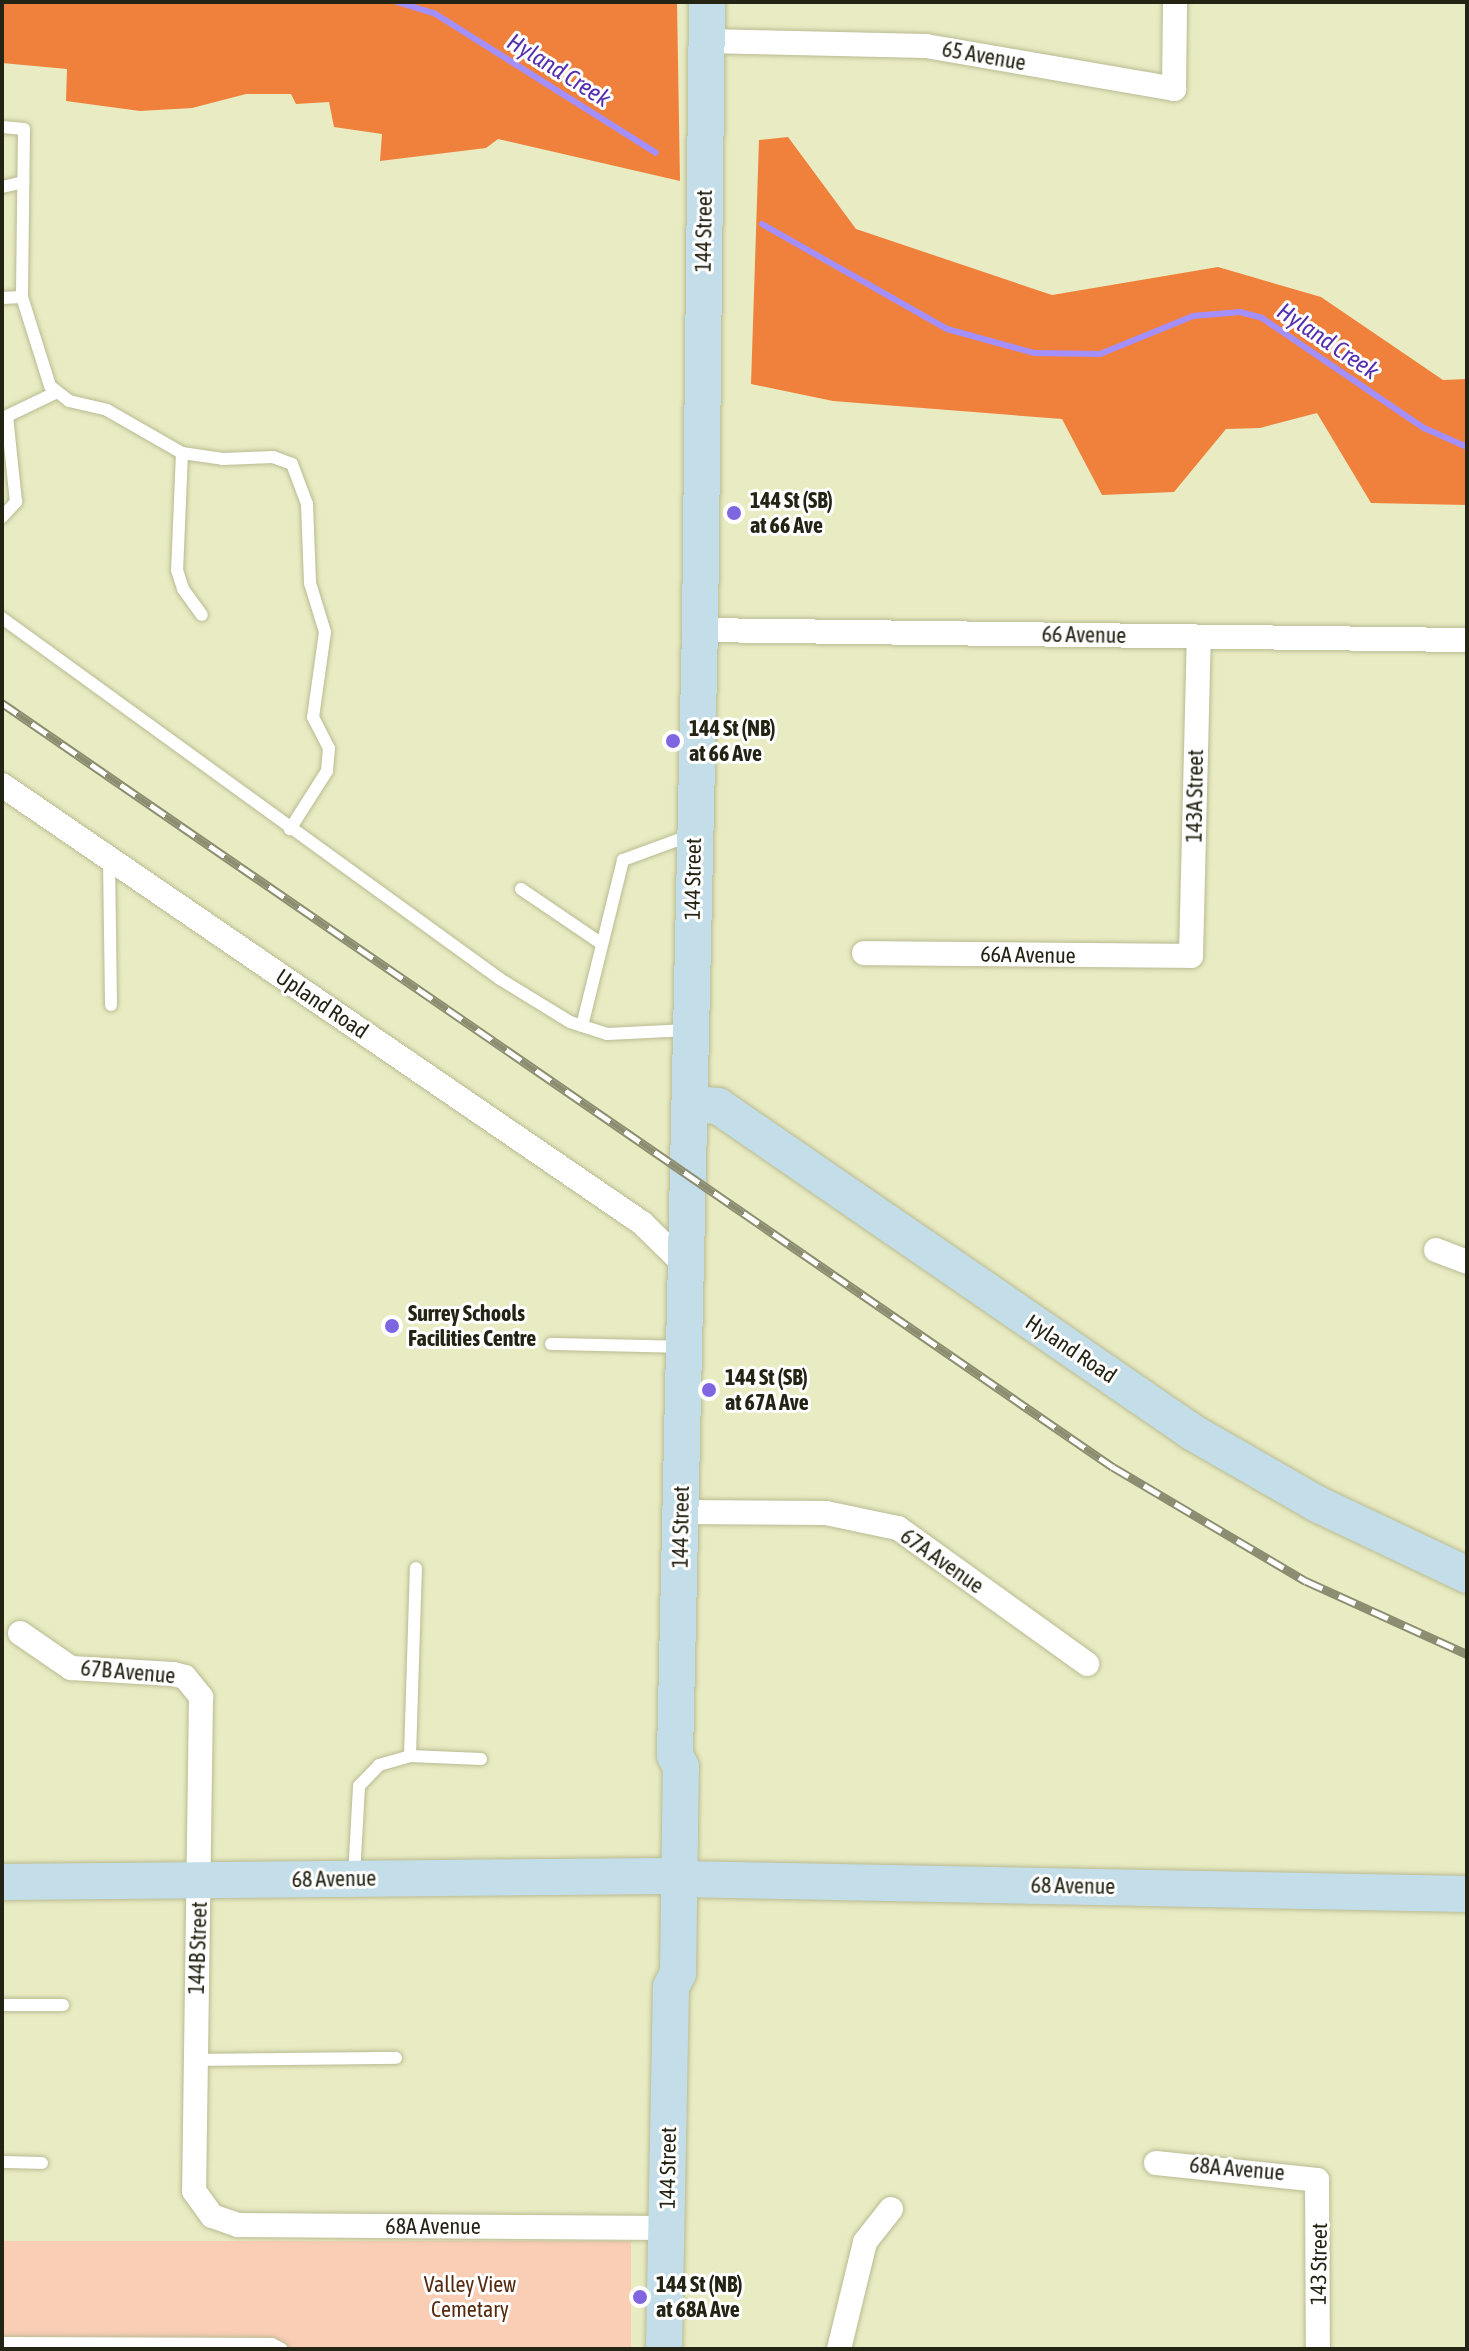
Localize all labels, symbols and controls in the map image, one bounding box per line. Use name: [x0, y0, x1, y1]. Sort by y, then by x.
water label: Hyland Creek: [502, 27, 616, 113]
street label: 65 Avenue: [940, 36, 1028, 76]
street label: 144 Street: [690, 190, 718, 272]
water label: Hyland Creek: [1272, 297, 1384, 385]
place label: 144 St (SB) at 66 Ave: [750, 487, 833, 538]
marker: 144 St (SB) at 66 Ave: [725, 504, 743, 522]
street label: 66 Avenue: [1041, 621, 1127, 649]
place label: 144 St (NB) at 66 Ave: [689, 715, 776, 766]
marker: 144 St (NB) at 66 Ave: [664, 732, 682, 750]
street label: 143A Street: [1181, 749, 1209, 843]
street label: 144 Street: [679, 838, 707, 920]
street label: 66A Avenue: [980, 941, 1076, 969]
street label: Upland Road: [271, 964, 373, 1044]
place label: Surrey Schools Facilities Centre: [408, 1300, 536, 1352]
street label: Hyland Road: [1021, 1309, 1121, 1389]
marker: Surrey Schools Facilities Centre: [383, 1317, 401, 1335]
place label: 144 St (SB) at 67A Ave: [725, 1364, 809, 1416]
marker: 144 St (SB) at 67A Ave: [700, 1381, 718, 1399]
street label: 144 Street: [667, 1486, 695, 1568]
street label: 67A Avenue: [895, 1523, 989, 1599]
street label: 67B Avenue: [80, 1655, 176, 1689]
street label: 68 Avenue: [291, 1865, 377, 1893]
street label: 68 Avenue: [1030, 1872, 1116, 1900]
street label: 144B Street: [183, 1901, 213, 1995]
street label: 144 Street: [654, 2127, 682, 2209]
street label: 68A Avenue: [1188, 2152, 1286, 2186]
street label: 68A Avenue: [385, 2214, 481, 2240]
street label: 143 Street: [1305, 2223, 1333, 2305]
park label: Valley View Cemetary: [424, 2271, 516, 2322]
place label: 144 St (NB) at 68A Ave: [656, 2271, 743, 2322]
marker: 144 St (NB) at 68A Ave: [631, 2288, 649, 2306]

